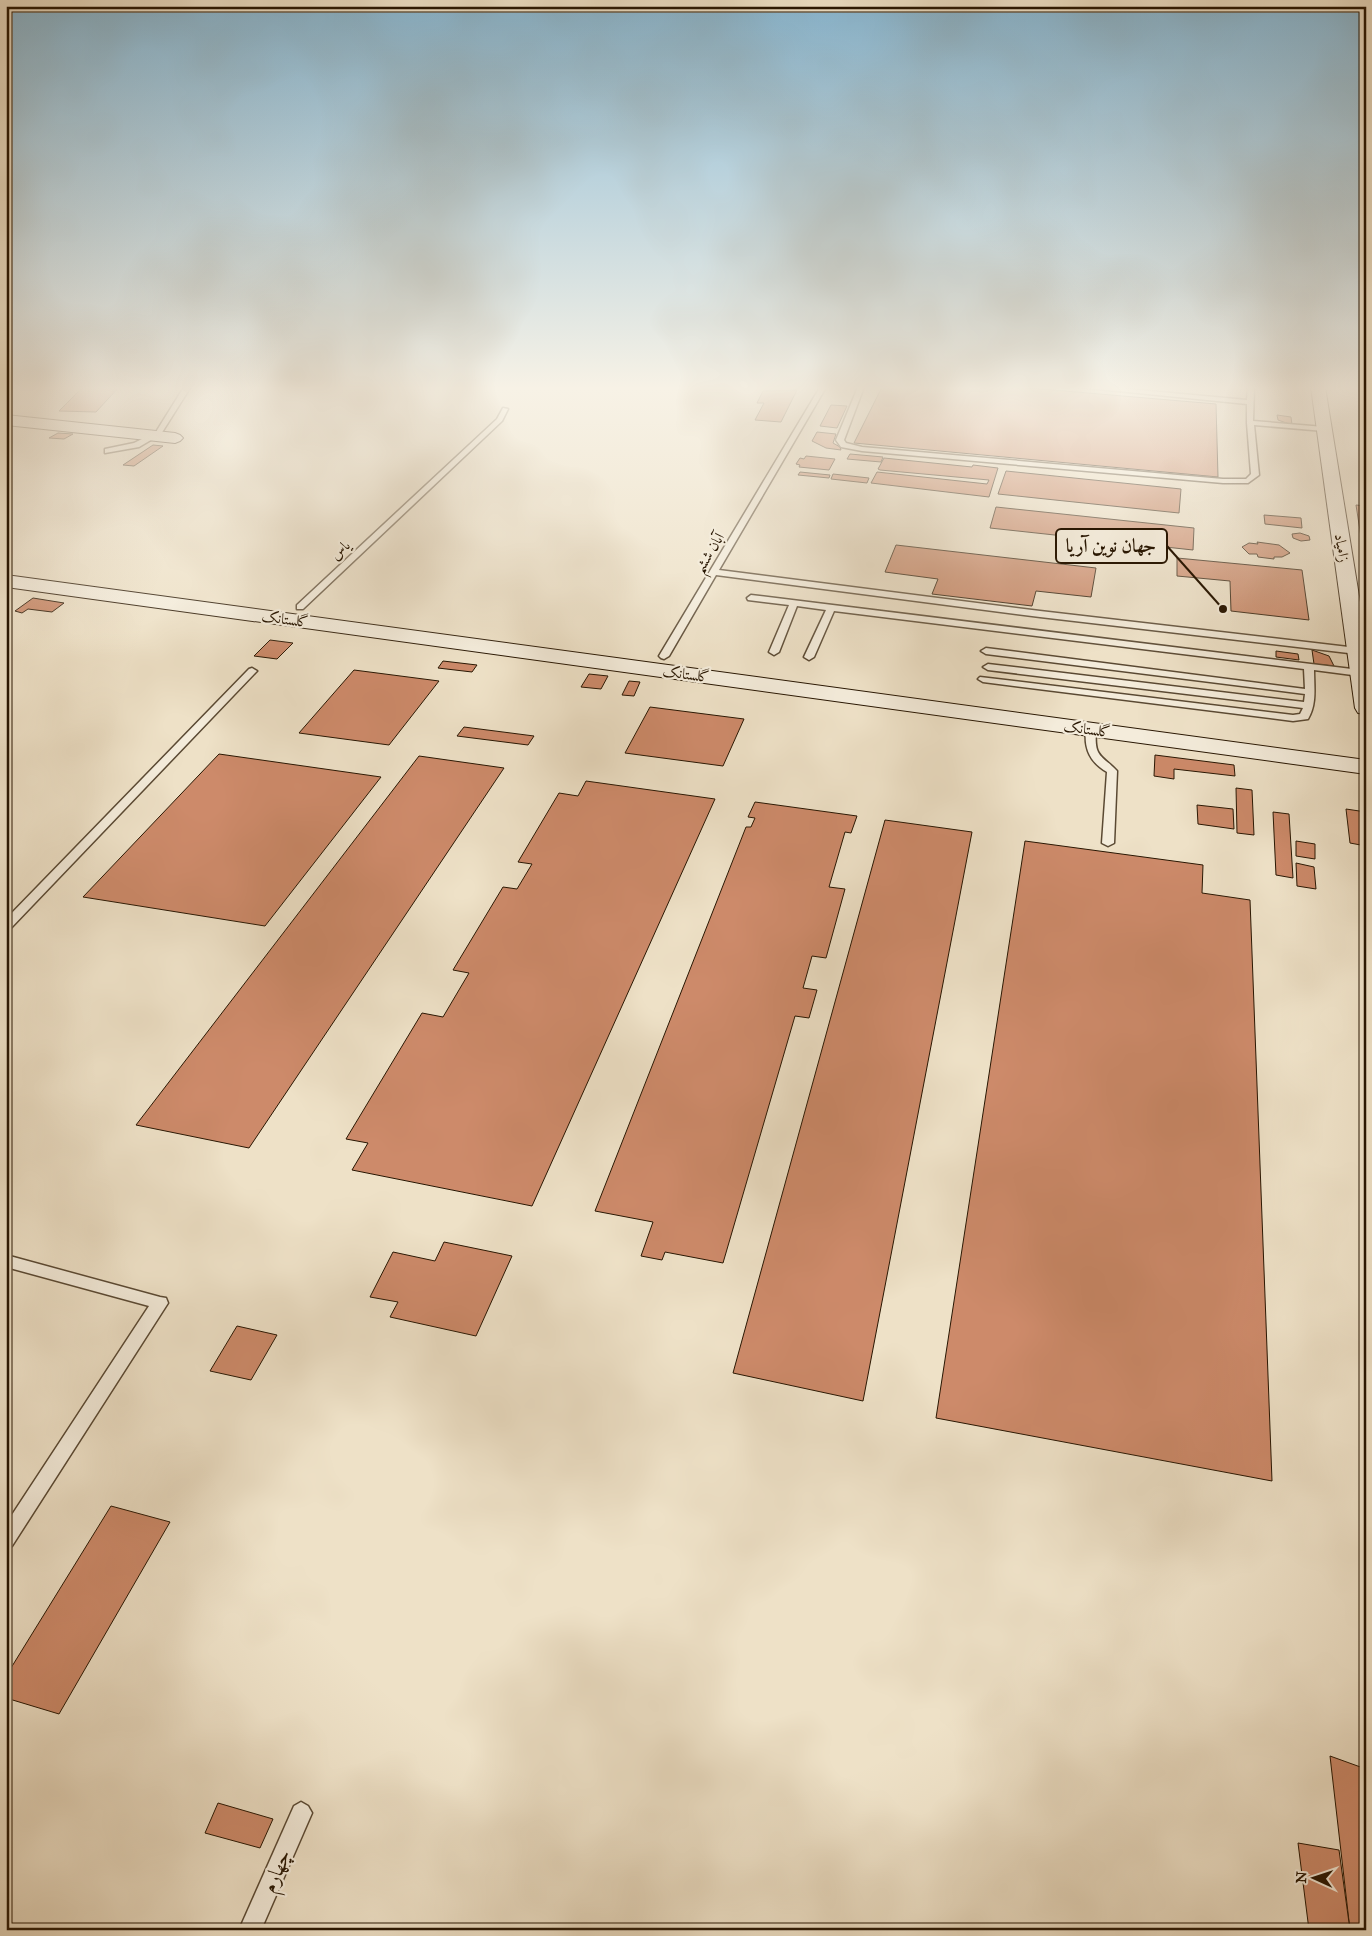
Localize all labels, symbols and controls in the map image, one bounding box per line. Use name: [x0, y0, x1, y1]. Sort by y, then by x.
street label: آبان ششم: [690, 528, 734, 580]
callout: جهان نوین آریا: [1056, 529, 1167, 563]
street label: زامیاد: [1331, 532, 1353, 564]
text: جهان نوین آریا: [1066, 534, 1156, 558]
street label: یاس: [326, 535, 355, 564]
street label: گلستانک: [260, 607, 310, 631]
street label: گلستانک: [661, 662, 711, 686]
street label: گلستانک: [1062, 717, 1112, 741]
street label: چهارم: [255, 1845, 301, 1899]
north arrow: [1290, 1854, 1340, 1904]
text: N: [1293, 1871, 1310, 1884]

